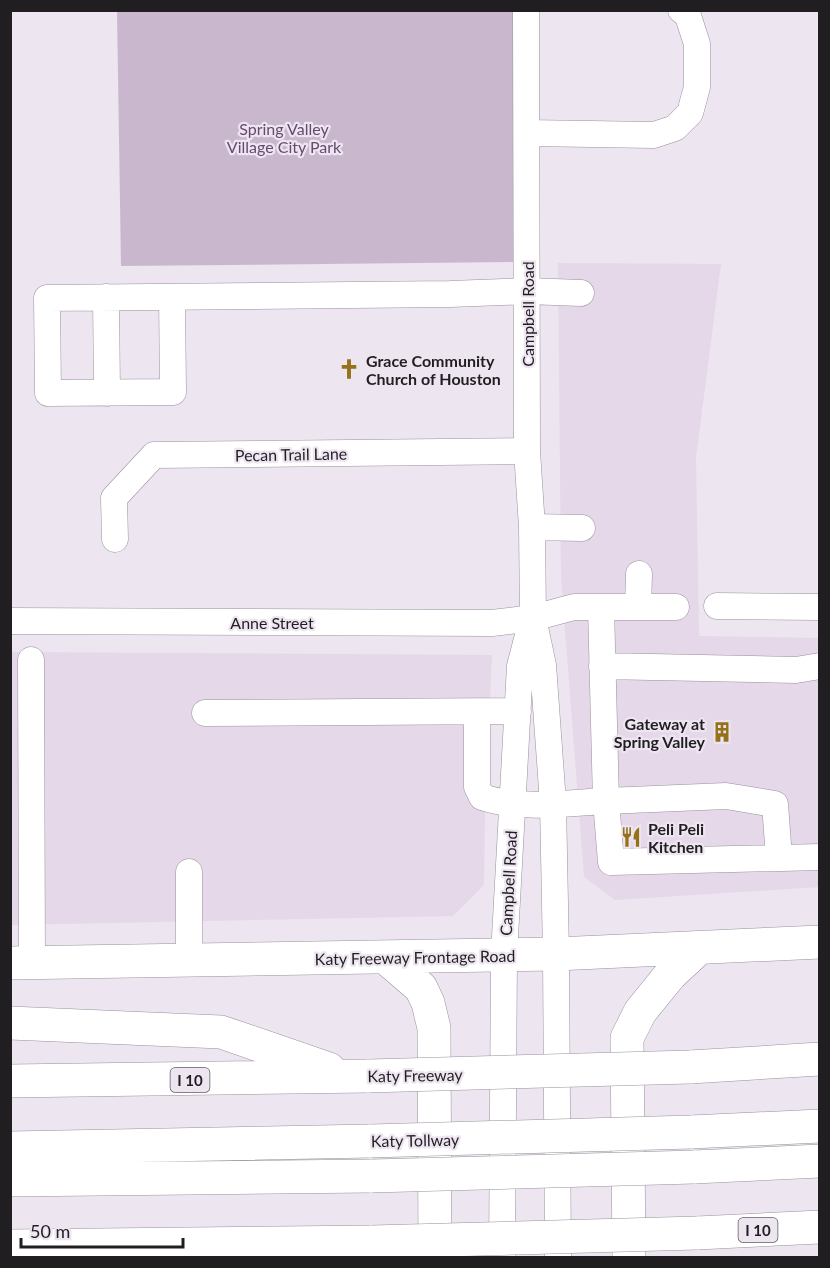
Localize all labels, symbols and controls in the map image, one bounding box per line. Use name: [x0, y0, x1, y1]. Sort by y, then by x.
park label: Spring Valley Village City Park: [227, 119, 342, 156]
street label: Campbell Road: [518, 261, 537, 367]
place label: Grace Community Church of Houston: [366, 351, 501, 388]
church icon: Grace Community Church of Houston: [337, 357, 361, 381]
street label: Pecan Trail Lane: [235, 444, 347, 464]
street label: Anne Street: [230, 613, 314, 632]
place label: Gateway at Spring Valley: [614, 714, 706, 751]
building icon: Gateway at Spring Valley: [710, 720, 734, 744]
place label: Peli Peli Kitchen: [648, 819, 704, 856]
restaurant icon: Peli Peli Kitchen: [619, 825, 643, 849]
street label: Campbell Road: [496, 830, 520, 936]
street label: Katy Freeway Frontage Road: [315, 946, 515, 968]
street label: Katy Freeway: [367, 1065, 464, 1085]
road number: I 10: [170, 1068, 210, 1092]
street label: Katy Tollway: [371, 1130, 460, 1150]
scale bar: [21, 1211, 183, 1249]
road number: I 10: [738, 1218, 777, 1242]
text: 50 m: [30, 1220, 70, 1242]

